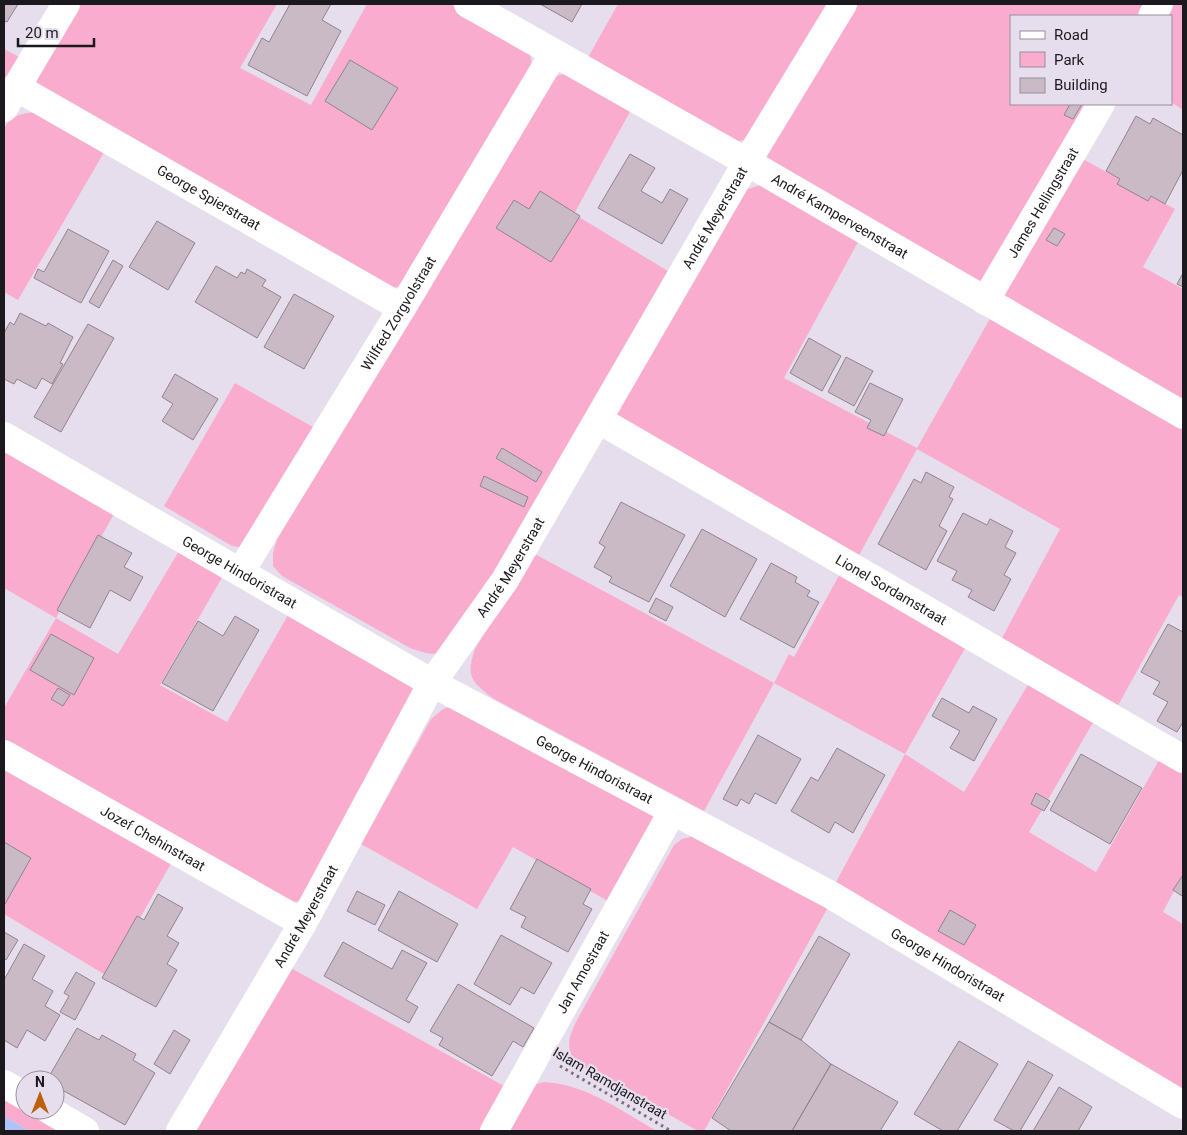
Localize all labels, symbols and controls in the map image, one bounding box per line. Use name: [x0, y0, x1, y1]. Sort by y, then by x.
scale bar: [18, 15, 94, 47]
legend: [1010, 15, 1172, 105]
text: 20 m: [25, 24, 59, 42]
text: Road: [1054, 26, 1088, 44]
text: Park: [1054, 51, 1085, 69]
text: Building: [1054, 76, 1108, 94]
street label: James Hellingstraat: [1004, 144, 1082, 261]
street label: George Spierstraat: [154, 161, 263, 233]
street label: André Meyerstraat: [679, 164, 751, 271]
street label: André Kamperveenstraat: [769, 170, 911, 262]
street label: Wilfred Zorgvolstraat: [358, 253, 439, 373]
street label: André Meyerstraat: [473, 514, 548, 620]
street label: George Hindoristraat: [179, 533, 300, 612]
street label: Lionel Sordamstraat: [833, 551, 950, 628]
street label: George Hindoristraat: [533, 732, 656, 807]
street label: Jozef Chehinstraat: [98, 802, 208, 874]
street label: André Meyerstraat: [271, 862, 341, 970]
street label: George Hindoristraat: [888, 925, 1008, 1005]
street label: Jan Amostraat: [553, 928, 612, 1016]
street label: Islam Ramdjanstraat: [550, 1044, 670, 1122]
north arrow: [15, 1070, 65, 1120]
text: N: [35, 1074, 45, 1090]

